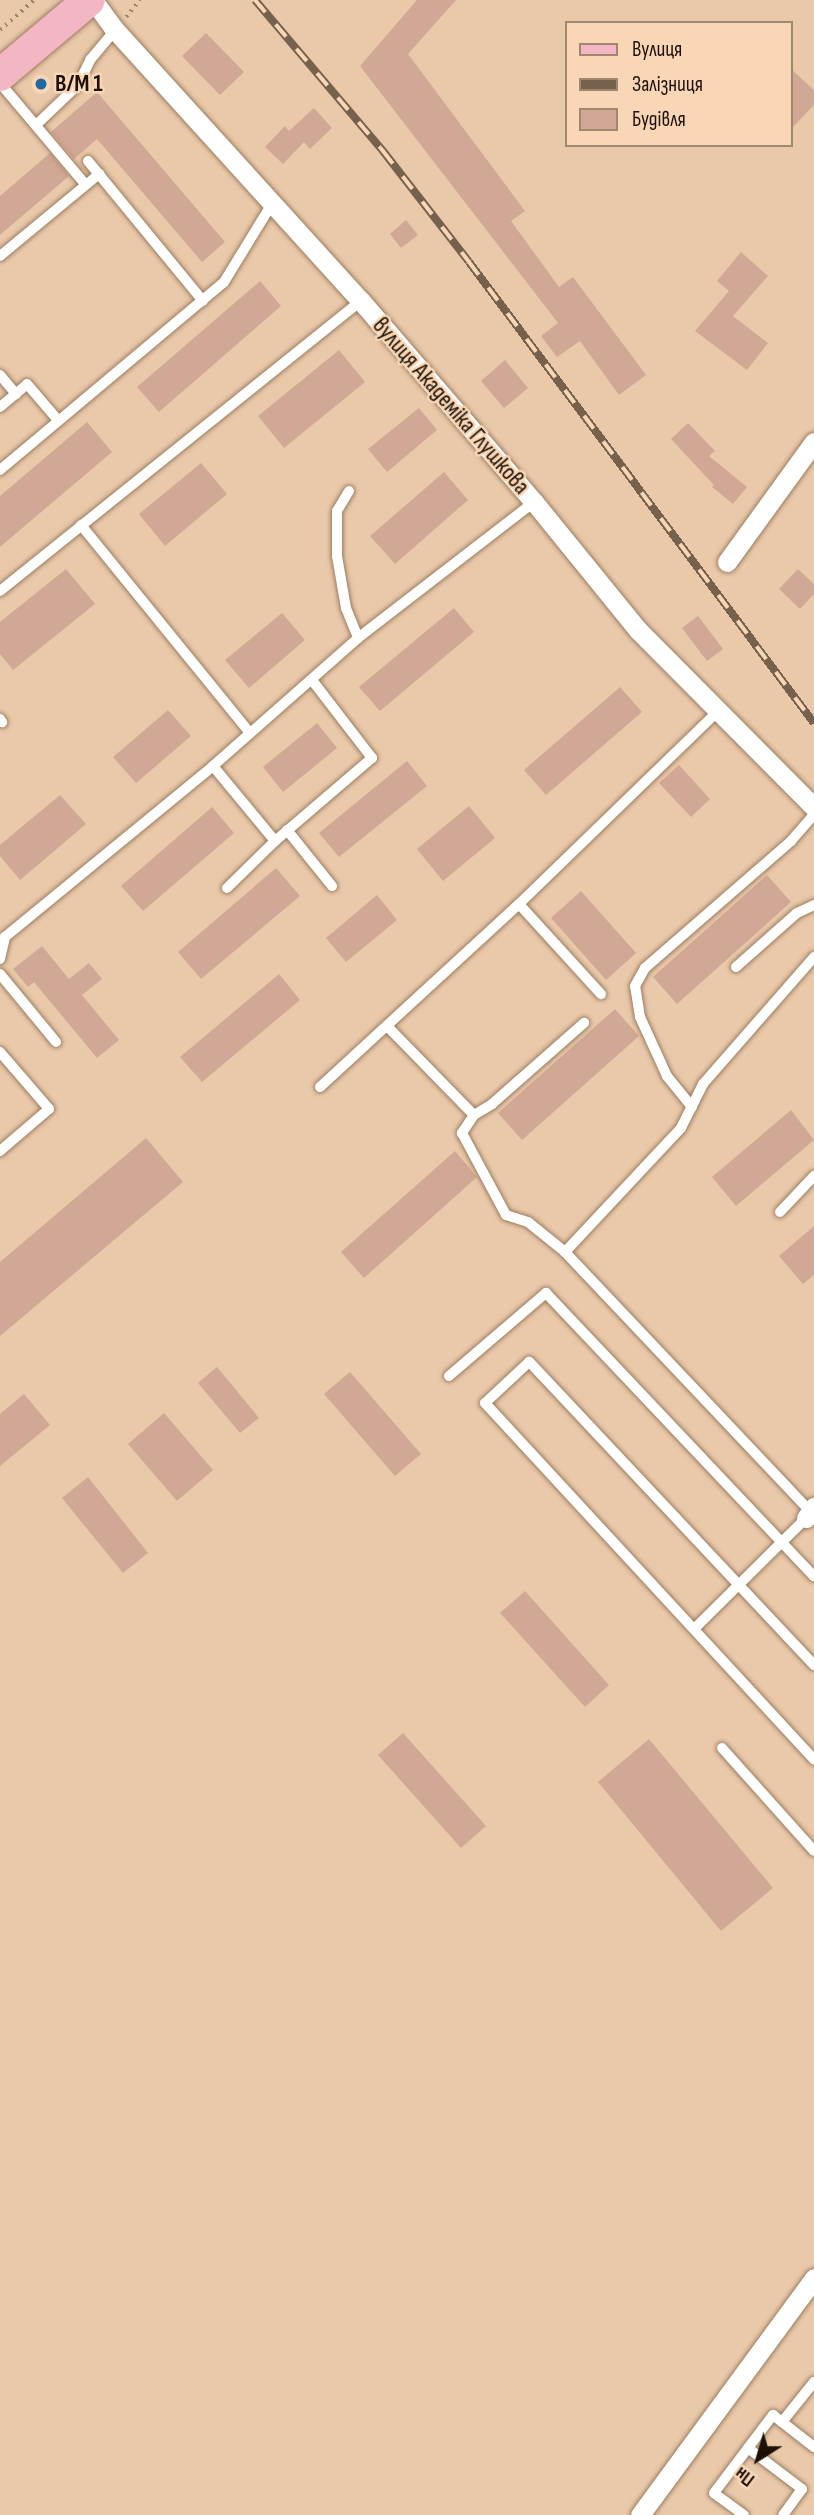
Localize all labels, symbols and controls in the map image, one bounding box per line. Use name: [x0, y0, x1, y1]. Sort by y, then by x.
legend: [566, 21, 793, 147]
text: Вулиця: [632, 37, 682, 62]
place label: В/М 1: [55, 70, 103, 98]
text: Залізниця: [632, 72, 703, 97]
marker: В/М 1: [33, 76, 49, 92]
text: Будівля: [632, 107, 686, 132]
street label: вулиця Академіка Глушкова: [366, 312, 536, 500]
north arrow: [723, 2424, 793, 2494]
text: Пн: [731, 2461, 759, 2491]

